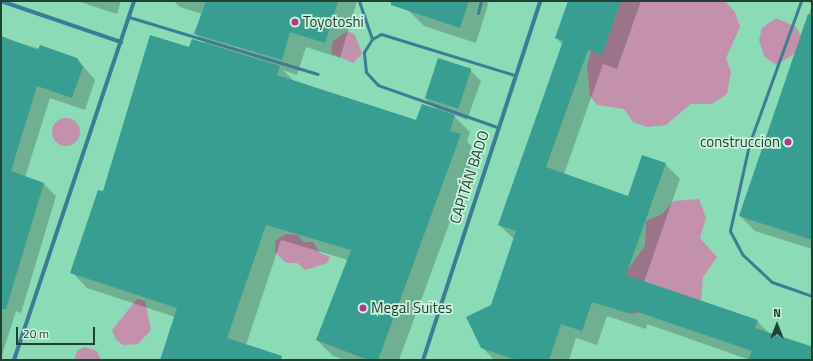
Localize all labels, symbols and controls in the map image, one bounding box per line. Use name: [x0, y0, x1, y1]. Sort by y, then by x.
place label: Toyotoshi: [303, 13, 364, 31]
marker: Toyotoshi: [290, 17, 300, 27]
street label: CAPITÁN BADO: [445, 128, 493, 226]
place label: construccion: [700, 133, 780, 151]
marker: construccion: [783, 137, 793, 147]
place label: Megal Suites: [371, 299, 452, 317]
marker: Megal Suites: [358, 303, 368, 313]
north arrow: [757, 305, 797, 345]
text: N: [773, 305, 781, 321]
scale bar: [18, 319, 97, 345]
text: 20 m: [23, 324, 49, 343]

